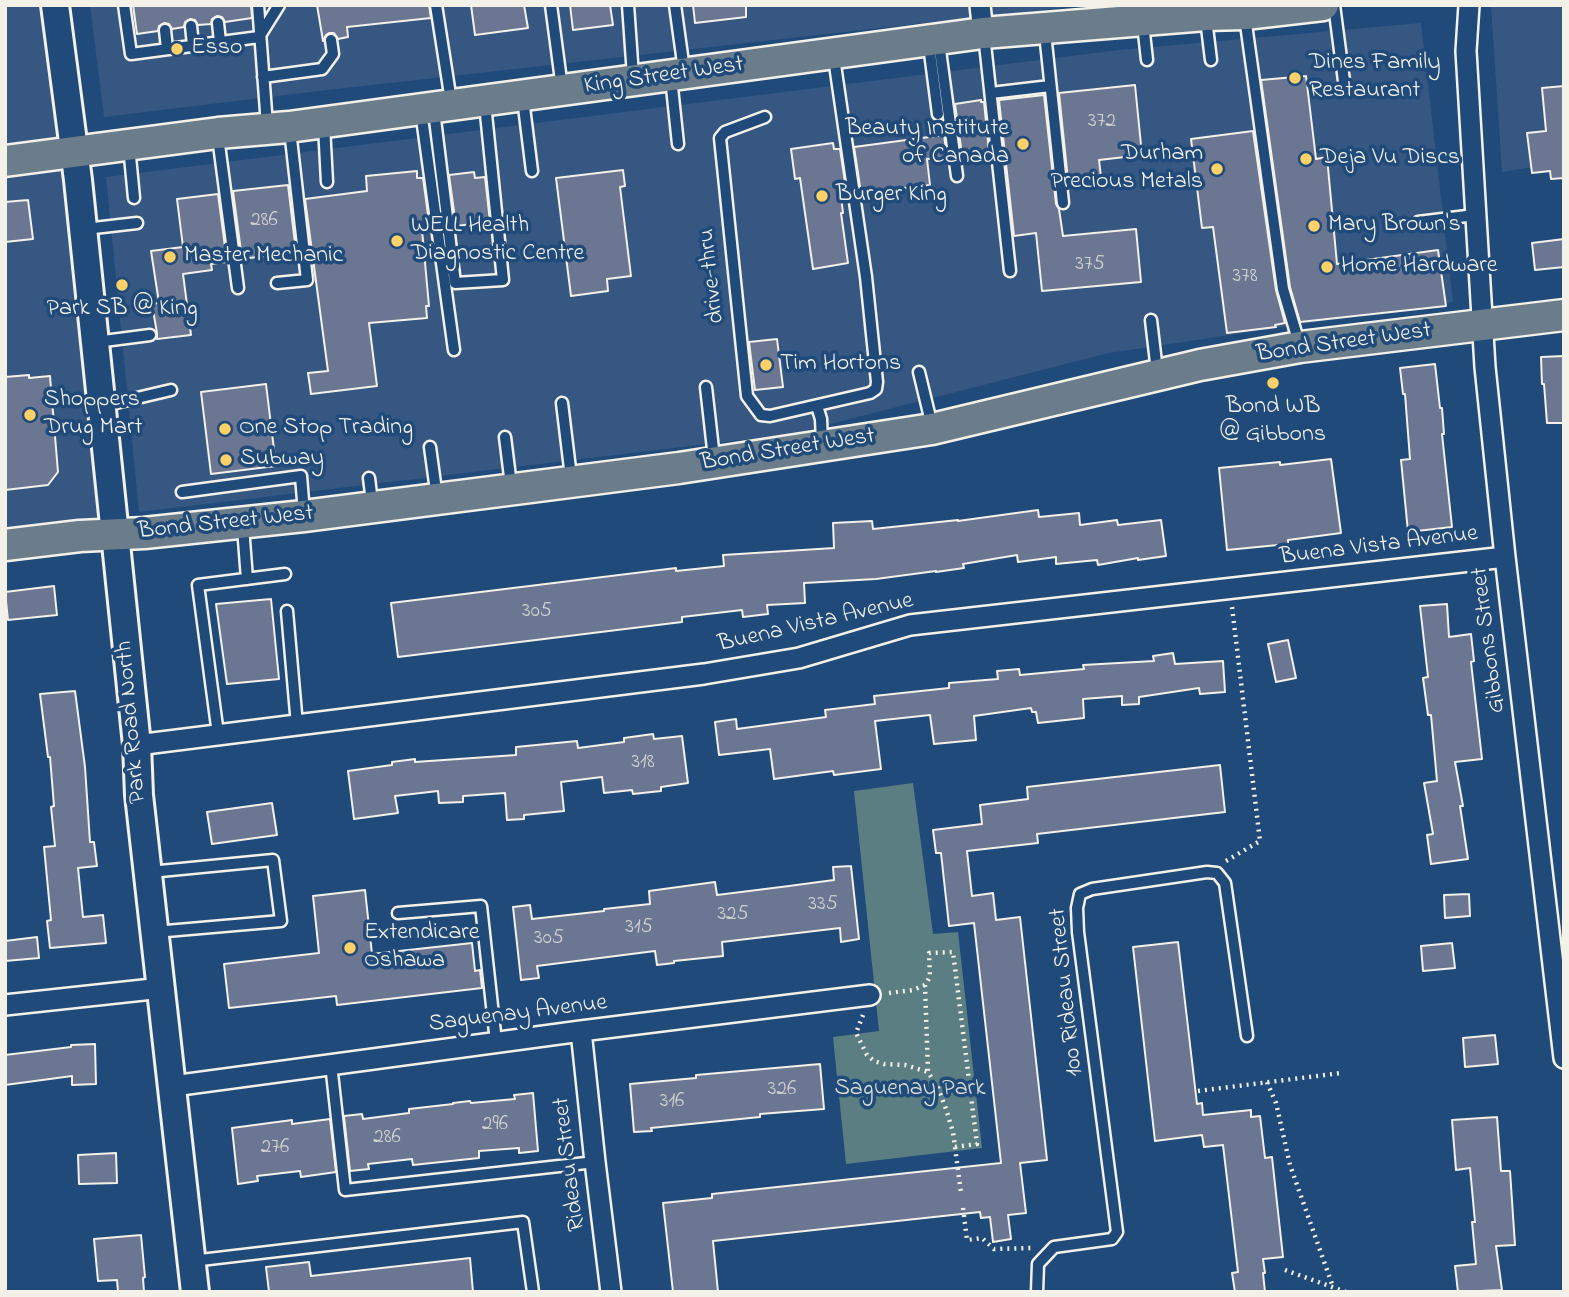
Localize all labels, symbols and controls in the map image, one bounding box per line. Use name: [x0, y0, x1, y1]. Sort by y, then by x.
place label: Esso: [191, 35, 242, 63]
marker: Esso: [169, 41, 185, 57]
place label: Dines Family Restaurant: [1309, 50, 1441, 106]
street label: King Street West: [582, 52, 746, 102]
marker: Dines Family Restaurant: [1287, 70, 1303, 86]
house number: 372: [1088, 110, 1116, 136]
place label: Beauty Institute of Canada: [845, 116, 1009, 172]
marker: Beauty Institute of Canada: [1015, 136, 1031, 152]
place label: Durham Precious Metals: [1050, 141, 1203, 197]
place label: Deja Vu Discs: [1320, 145, 1460, 173]
marker: Deja Vu Discs: [1298, 151, 1314, 167]
marker: Durham Precious Metals: [1209, 161, 1225, 177]
place label: Burger King: [836, 182, 947, 210]
marker: Burger King: [814, 188, 830, 204]
house number: 286: [250, 209, 278, 235]
place label: Mary Brown's: [1328, 212, 1461, 240]
place label: WELL Health Diagnostic Centre: [411, 213, 584, 269]
marker: Mary Brown's: [1306, 218, 1322, 234]
street label: drive-thru: [694, 227, 732, 325]
marker: WELL Health Diagnostic Centre: [389, 233, 405, 249]
place label: Master Mechanic: [184, 243, 343, 271]
marker: Master Mechanic: [162, 249, 178, 265]
house number: 375: [1075, 253, 1105, 279]
place label: Home Hardware: [1341, 253, 1498, 281]
marker: Home Hardware: [1319, 259, 1335, 275]
house number: 378: [1232, 265, 1258, 291]
marker: Park SB @ King: [114, 277, 130, 293]
place label: Park SB @ King: [46, 296, 198, 324]
street label: Bond Street West: [1255, 317, 1433, 371]
place label: Tim Hortons: [780, 351, 901, 379]
marker: Tim Hortons: [758, 357, 774, 373]
marker: Bond WB @ Gibbons: [1265, 375, 1281, 391]
place label: Shoppers Drug Mart: [44, 387, 143, 443]
place label: Bond WB @ Gibbons: [1220, 394, 1326, 450]
marker: Shoppers Drug Mart: [22, 407, 38, 423]
place label: One Stop Trading: [239, 415, 413, 443]
marker: One Stop Trading: [217, 421, 233, 437]
street label: Bond Street West: [699, 423, 877, 479]
place label: Subway: [240, 446, 324, 474]
marker: Subway: [218, 452, 234, 468]
street label: Bond Street West: [137, 500, 315, 548]
street label: Buena Vista Avenue: [1278, 521, 1480, 573]
street label: Gibbons Street: [1467, 565, 1513, 715]
street label: Buena Vista Avenue: [716, 588, 916, 660]
house number: 305: [522, 600, 552, 626]
street label: Park Road North: [112, 639, 154, 805]
house number: 318: [631, 751, 655, 777]
house number: 335: [808, 893, 838, 919]
house number: 325: [717, 903, 749, 929]
street label: 100 Rideau Street: [1045, 906, 1091, 1078]
house number: 315: [625, 916, 653, 942]
place label: Extendicare Oshawa: [364, 920, 480, 976]
house number: 305: [534, 927, 564, 953]
marker: Extendicare Oshawa: [342, 940, 358, 956]
street label: Saguenay Avenue: [427, 990, 609, 1040]
park label: Saguenay Park: [834, 1076, 986, 1104]
house number: 326: [768, 1078, 796, 1104]
house number: 316: [660, 1090, 684, 1116]
street label: Rideau Street: [548, 1095, 594, 1233]
house number: 296: [482, 1113, 508, 1139]
house number: 286: [373, 1126, 401, 1152]
house number: 276: [261, 1136, 289, 1162]

